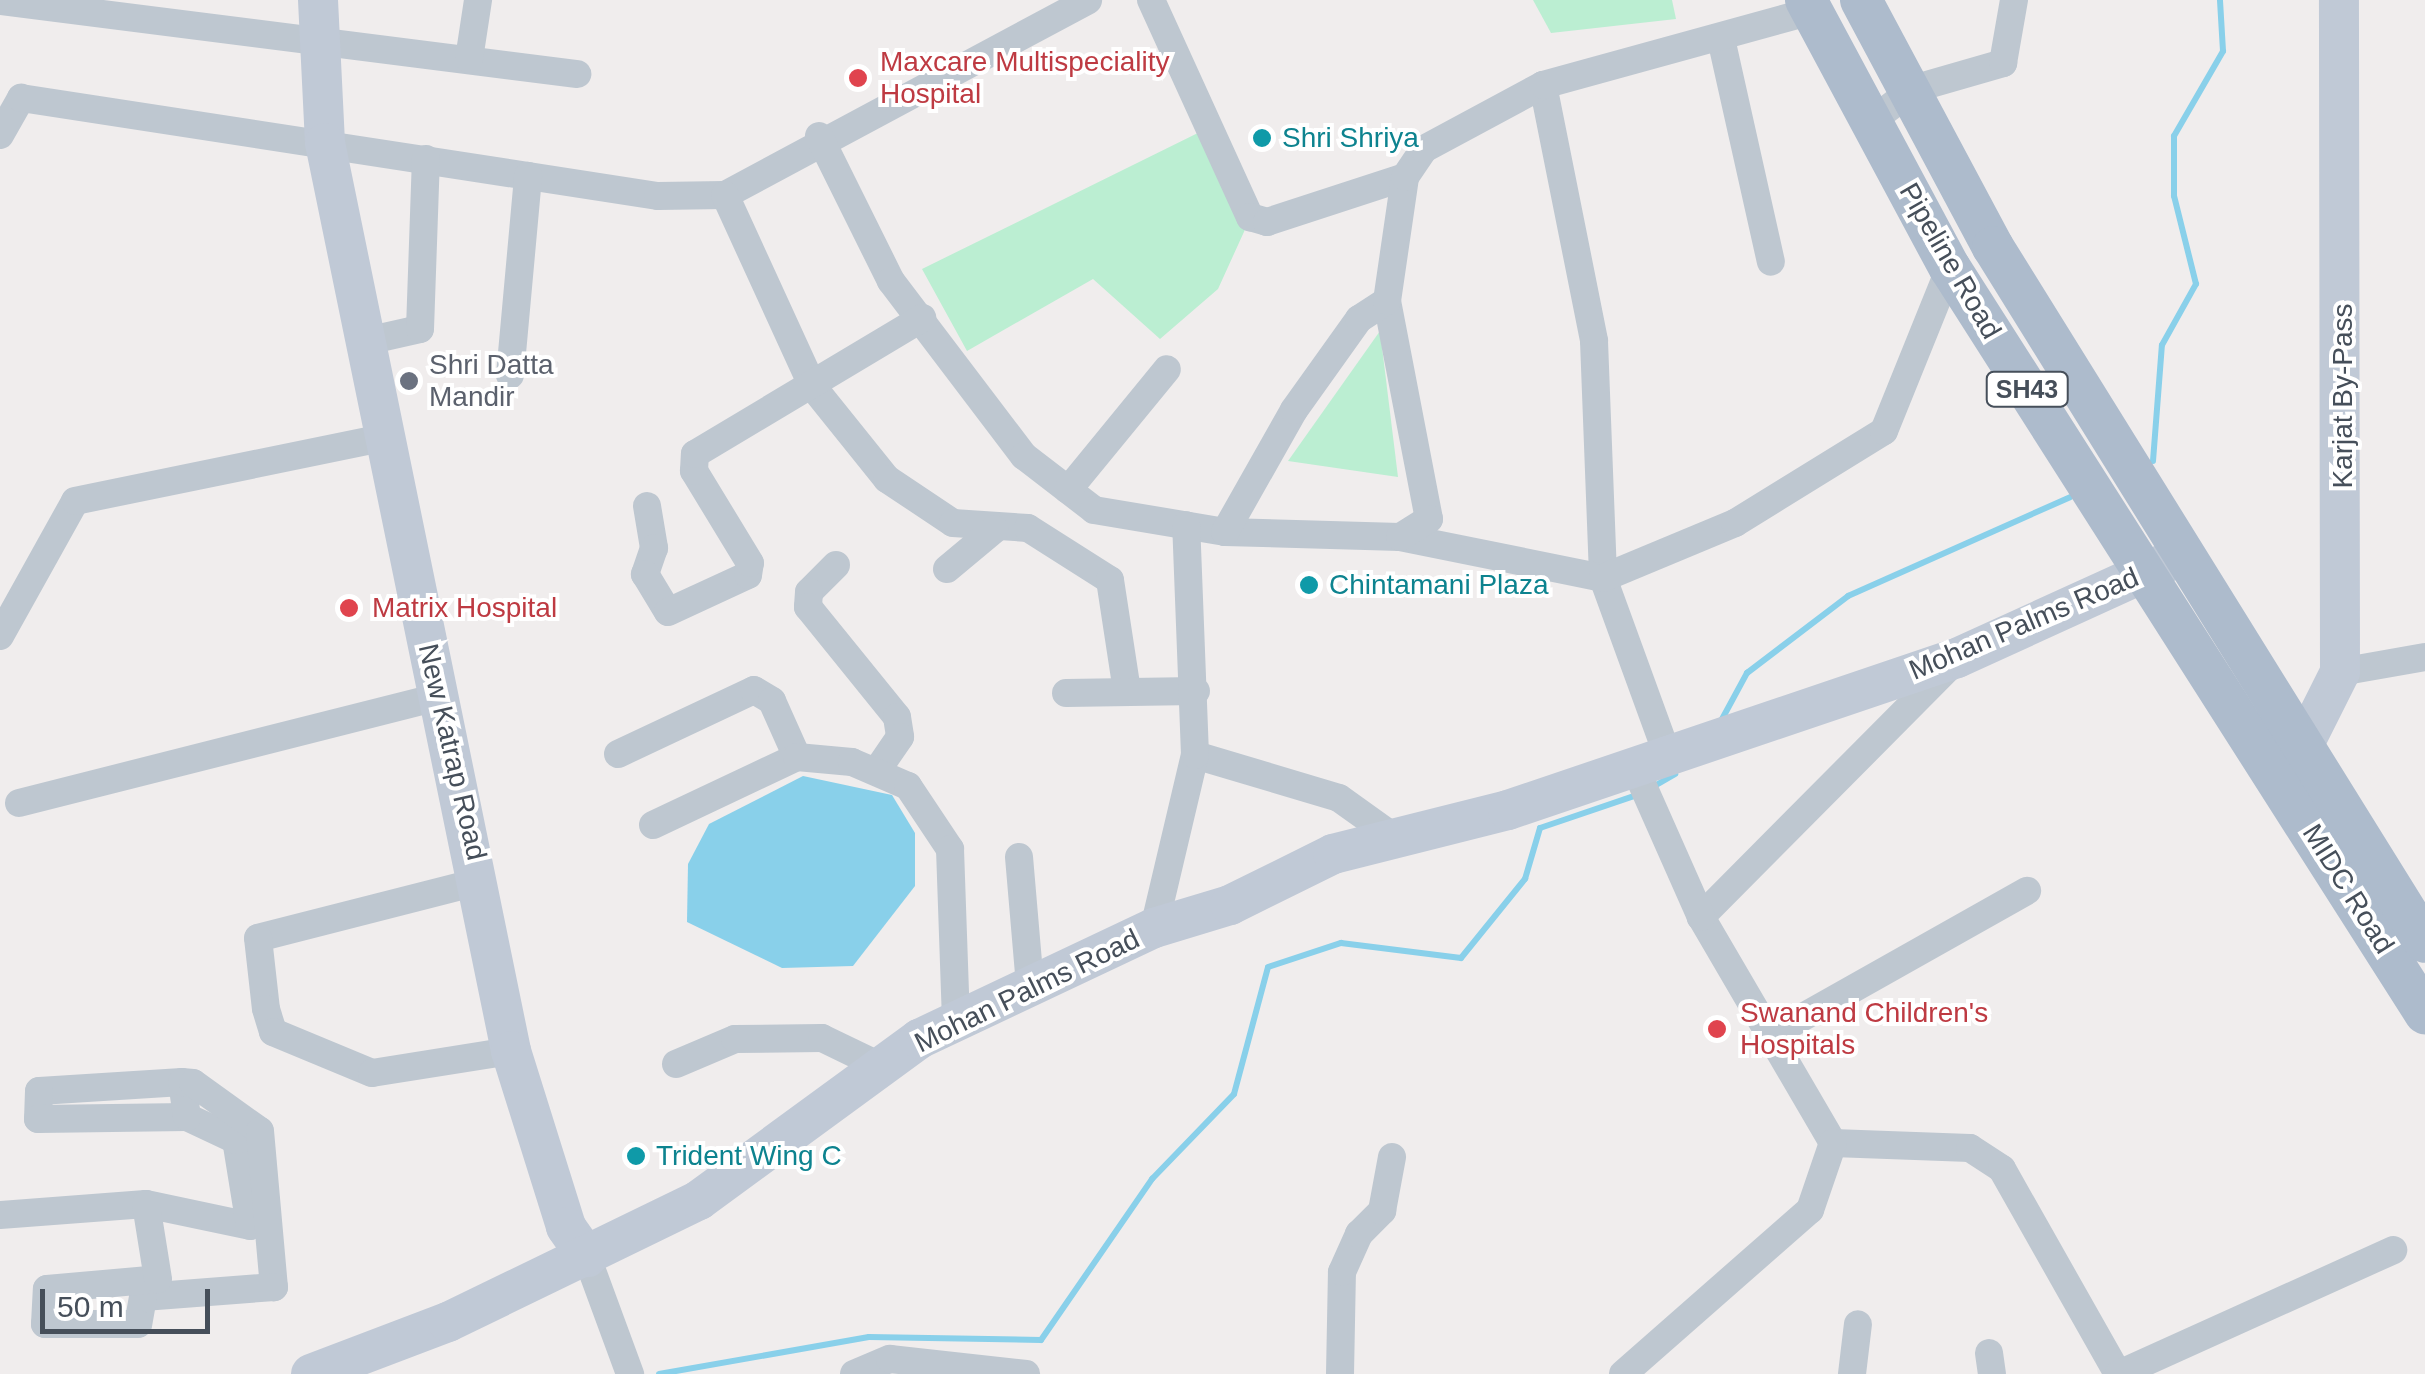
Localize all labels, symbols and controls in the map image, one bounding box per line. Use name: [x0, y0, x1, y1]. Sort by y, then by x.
place label: Maxcare Multispeciality Hospital: [880, 45, 1169, 111]
marker: Maxcare Multispeciality Hospital: [845, 65, 871, 91]
place label: Shri Shriya: [1282, 121, 1419, 155]
marker: Shri Shriya: [1251, 127, 1273, 149]
street label: Pipeline Road: [1892, 177, 2008, 345]
street label: Karjat By-Pass: [2326, 303, 2360, 489]
place label: Shri Datta Mandir: [429, 348, 553, 414]
road number: SH43: [1984, 369, 2070, 409]
marker: Shri Datta Mandir: [398, 370, 420, 392]
street label: Mohan Palms Road: [1904, 560, 2144, 688]
place label: Chintamani Plaza: [1329, 568, 1548, 602]
marker: Chintamani Plaza: [1298, 574, 1320, 596]
place label: Matrix Hospital: [372, 591, 557, 625]
marker: Matrix Hospital: [336, 595, 362, 621]
street label: New Katrap Road: [411, 641, 493, 863]
street label: MIDC Road: [2295, 818, 2401, 960]
street label: Mohan Palms Road: [909, 922, 1145, 1060]
place label: Swanand Children's Hospitals: [1740, 996, 1988, 1062]
marker: Swanand Children's Hospitals: [1704, 1016, 1730, 1042]
place label: Trident Wing C: [656, 1139, 842, 1173]
marker: Trident Wing C: [625, 1145, 647, 1167]
scale bar: [45, 1269, 215, 1331]
text: 50 m: [57, 1290, 124, 1323]

